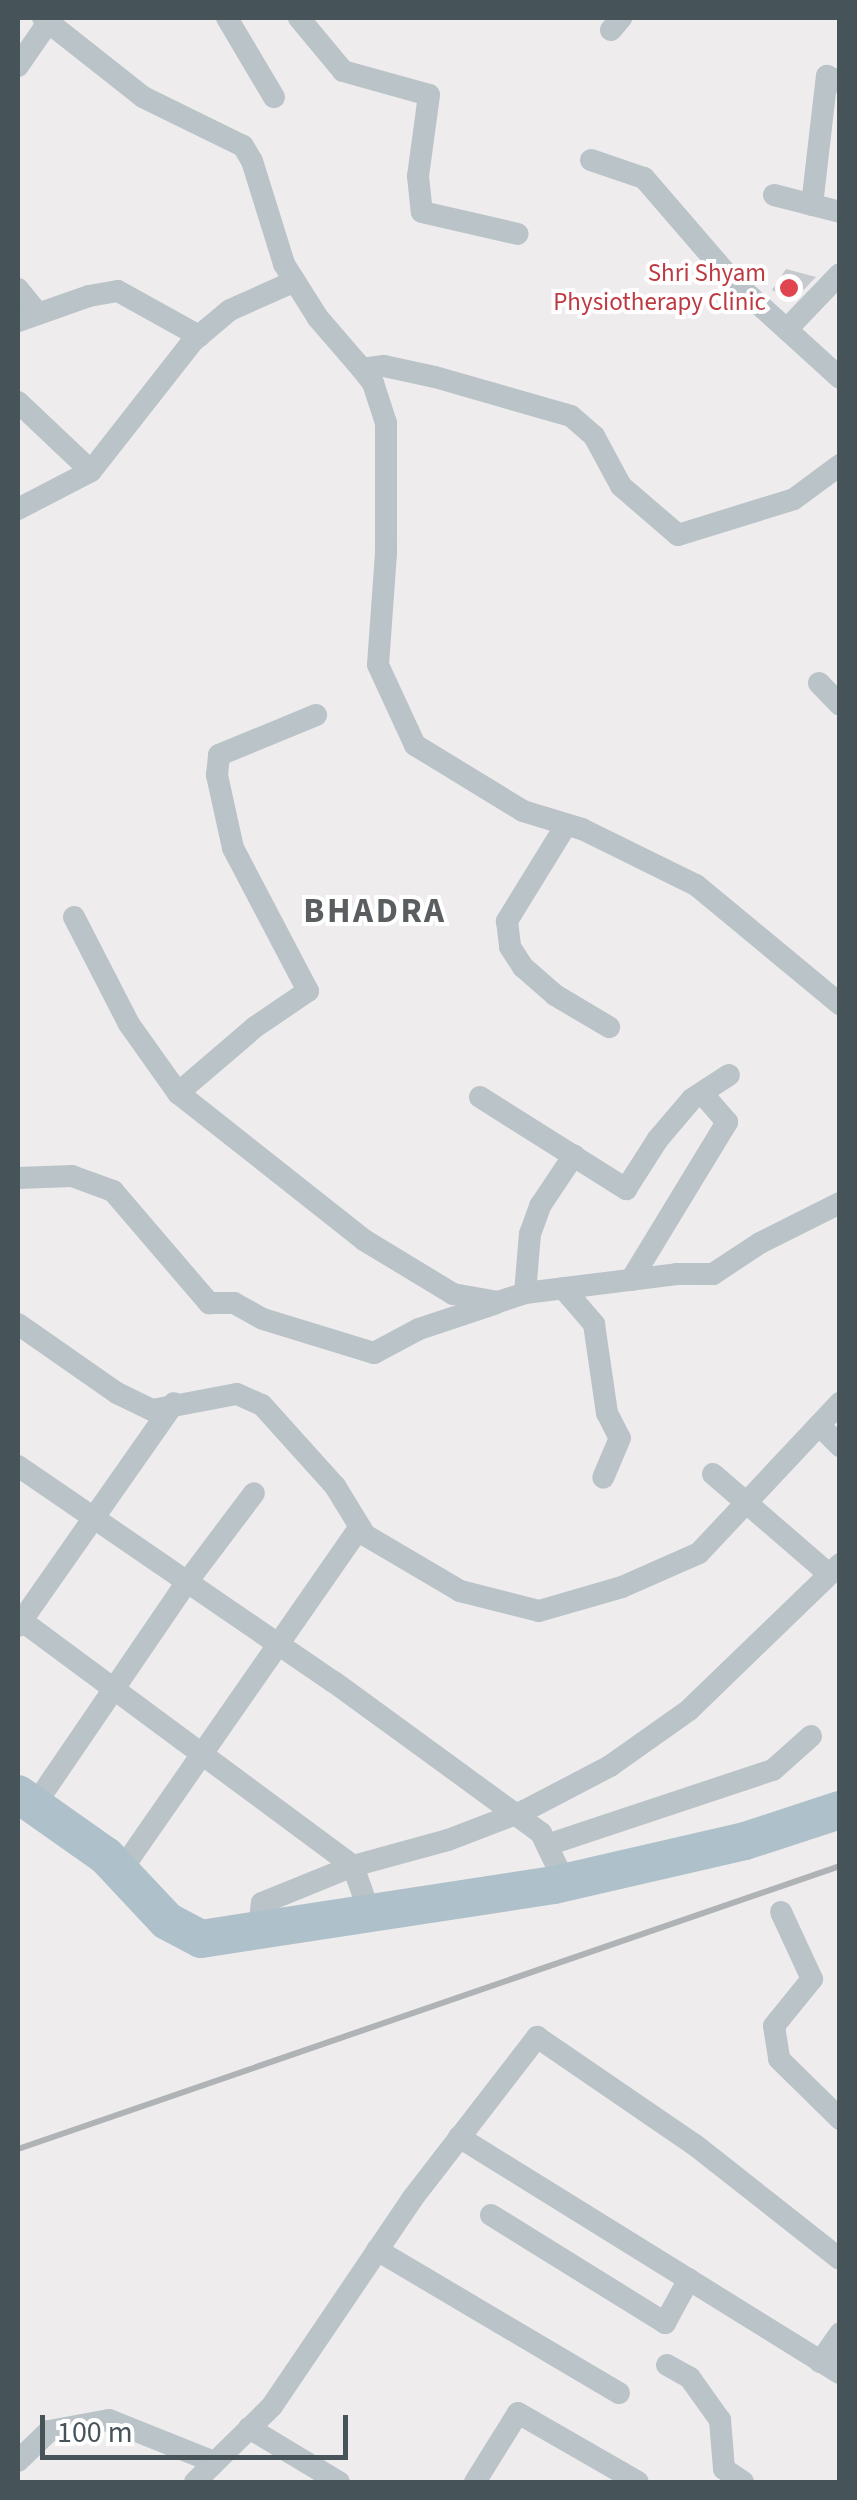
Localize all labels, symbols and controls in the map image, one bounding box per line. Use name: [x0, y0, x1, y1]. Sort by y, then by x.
place label: Shri Shyam Physiotherapy Clinic: [553, 259, 766, 318]
marker: Shri Shyam Physiotherapy Clinic: [776, 275, 802, 301]
district label: BHADRA: [303, 890, 447, 932]
scale bar: [45, 2395, 352, 2457]
text: 100 m: [57, 2411, 133, 2454]

